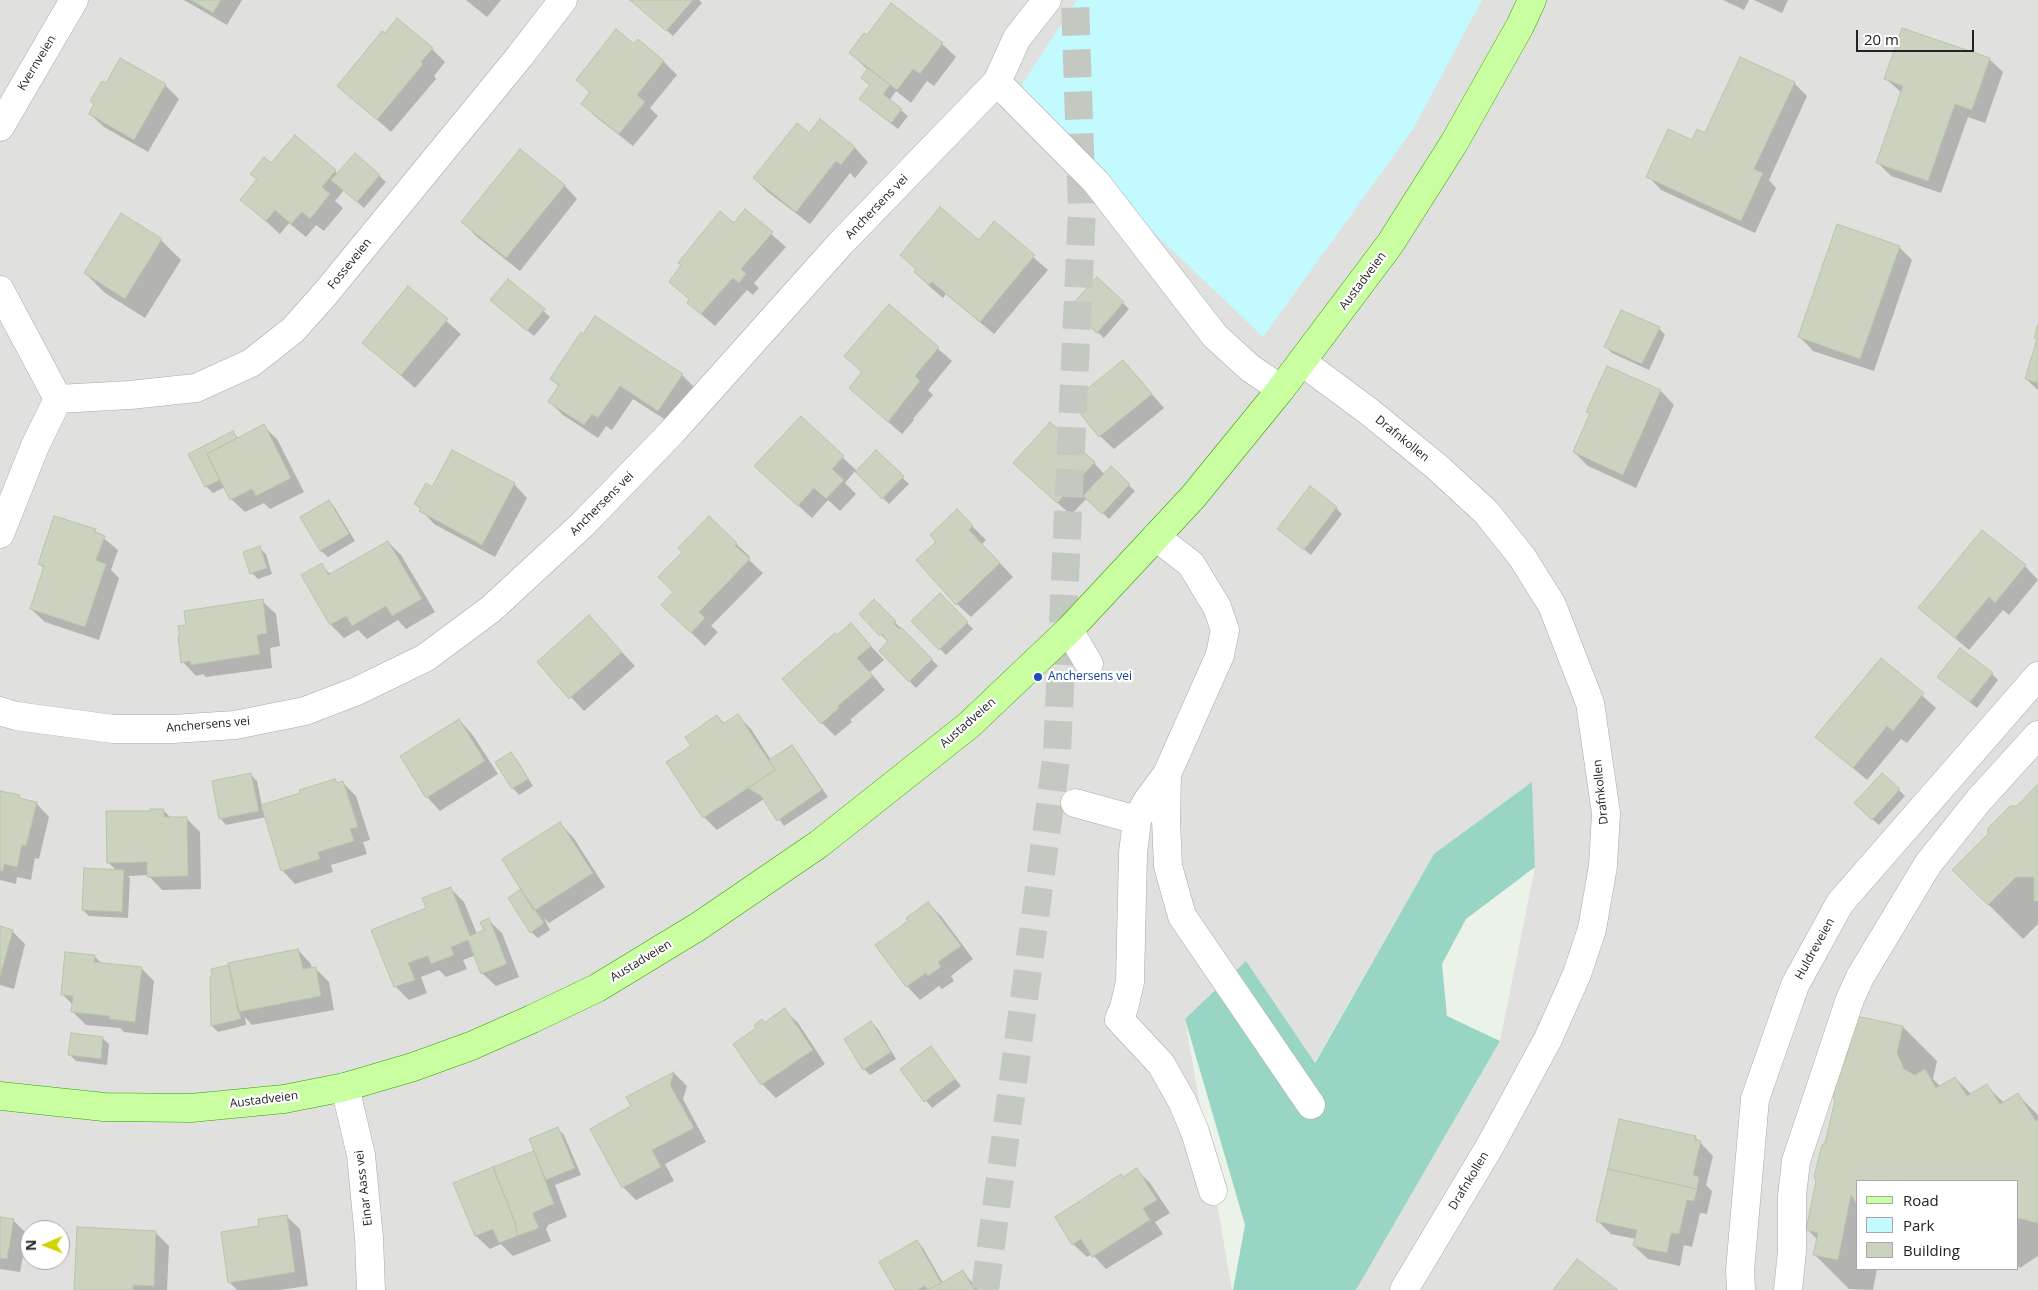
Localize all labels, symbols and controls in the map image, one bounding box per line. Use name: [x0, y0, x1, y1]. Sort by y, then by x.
scale bar: [1858, 20, 1976, 52]
text: 20 m: [1864, 29, 1899, 49]
street label: Kvernveien: [15, 33, 59, 93]
street label: Anchersens vei: [843, 172, 911, 242]
street label: Fosseveien: [325, 236, 375, 292]
street label: Austadveien: [1337, 249, 1389, 313]
street label: Drafnkollen: [1372, 413, 1432, 465]
street label: Anchersens vei: [567, 469, 637, 539]
place label: Anchersens vei: [1048, 670, 1132, 684]
marker: Anchersens vei: [1032, 671, 1044, 683]
street label: Austadveien: [937, 695, 999, 751]
street label: Anchersens vei: [165, 714, 251, 736]
street label: Drafnkollen: [1590, 759, 1612, 825]
street label: Huldreveien: [1792, 916, 1838, 982]
street label: Austadveien: [608, 937, 674, 985]
street label: Austadveien: [229, 1089, 299, 1111]
street label: Einar Aass vei: [352, 1149, 376, 1227]
street label: Drafnkollen: [1446, 1149, 1492, 1213]
legend: [1856, 1180, 2018, 1270]
text: Road: [1903, 1190, 1939, 1210]
text: Park: [1903, 1215, 1934, 1235]
north arrow: [20, 1220, 70, 1270]
text: N: [21, 1239, 40, 1251]
text: Building: [1903, 1240, 1960, 1260]

